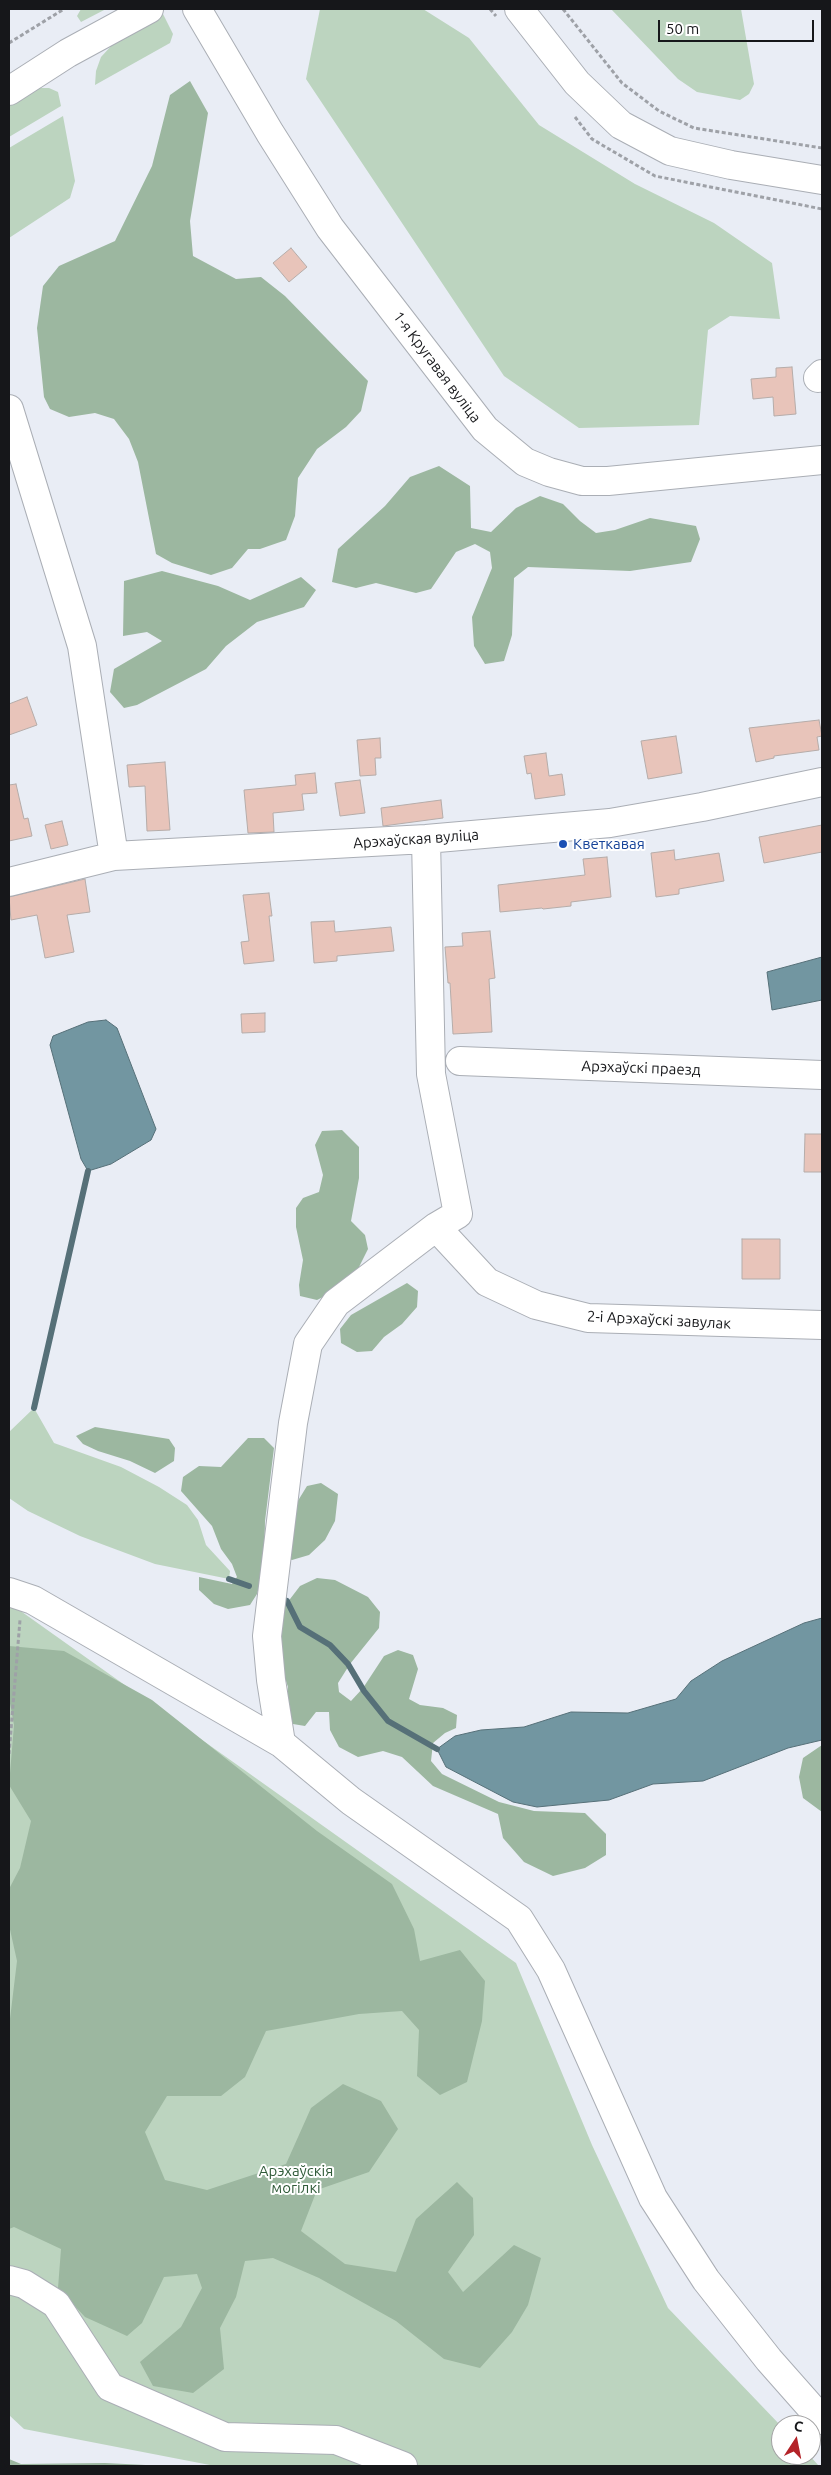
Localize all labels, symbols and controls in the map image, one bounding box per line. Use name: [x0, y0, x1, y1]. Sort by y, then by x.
scale bar: [661, 10, 817, 42]
text: 50 m: [666, 20, 699, 37]
street label: 1-я Кругавая вуліца: [389, 308, 485, 426]
street label: Арэхаўская вуліца: [352, 826, 480, 852]
place label: Кветкавая: [573, 835, 645, 853]
marker: Кветкавая: [557, 838, 569, 850]
street label: Арэхаўскі праезд: [581, 1057, 701, 1079]
street label: 2-і Арэхаўскі завулак: [587, 1307, 731, 1333]
park label: Арэхаўскія могілкі: [259, 2162, 333, 2197]
north arrow: [771, 2415, 821, 2465]
text: С: [793, 2418, 805, 2435]

